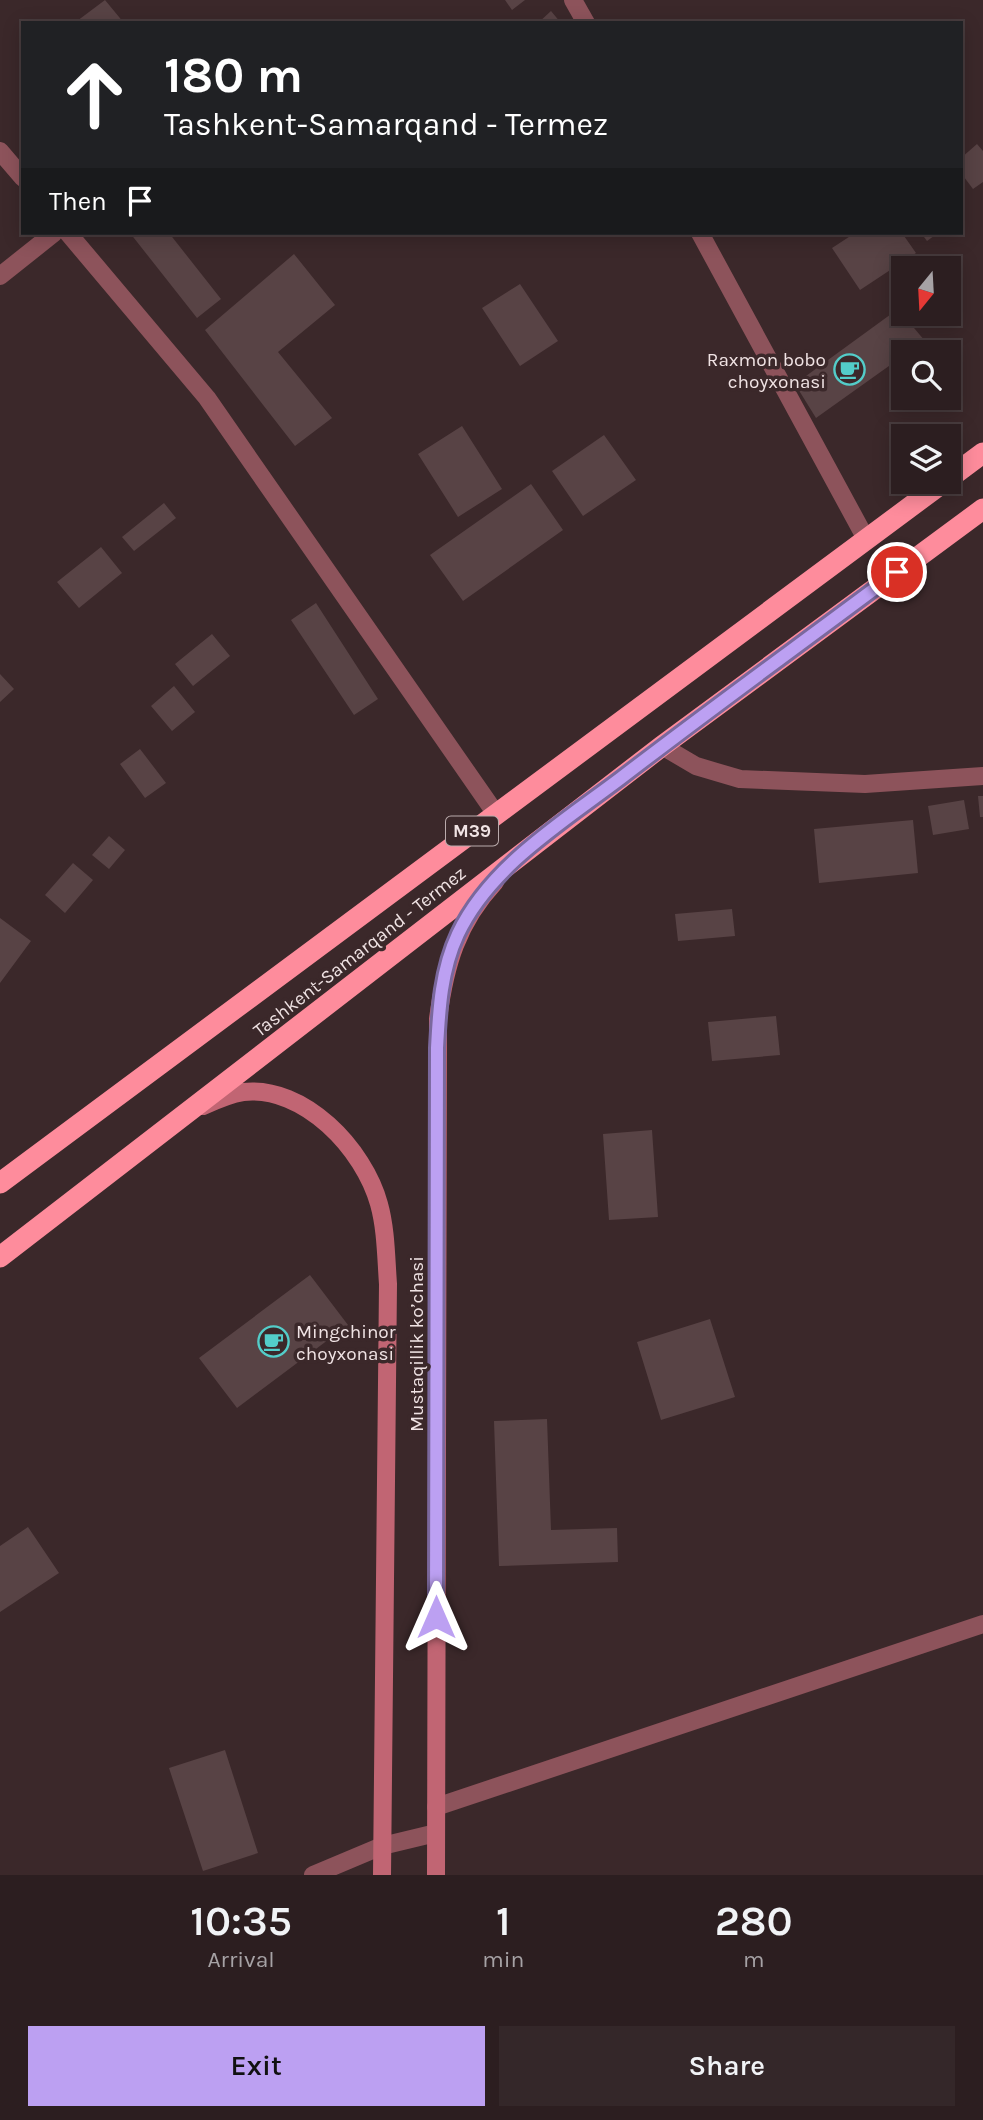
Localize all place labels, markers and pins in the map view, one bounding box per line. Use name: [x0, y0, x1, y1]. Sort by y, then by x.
place label: Raxmon bobo choyxonasi: [707, 349, 826, 393]
cafe icon: Raxmon bobo choyxonasi: [832, 353, 866, 387]
pin: [867, 542, 927, 602]
place label: Mingchinor choyxonasi: [296, 1321, 396, 1365]
cafe icon: Mingchinor choyxonasi: [256, 1325, 290, 1359]

